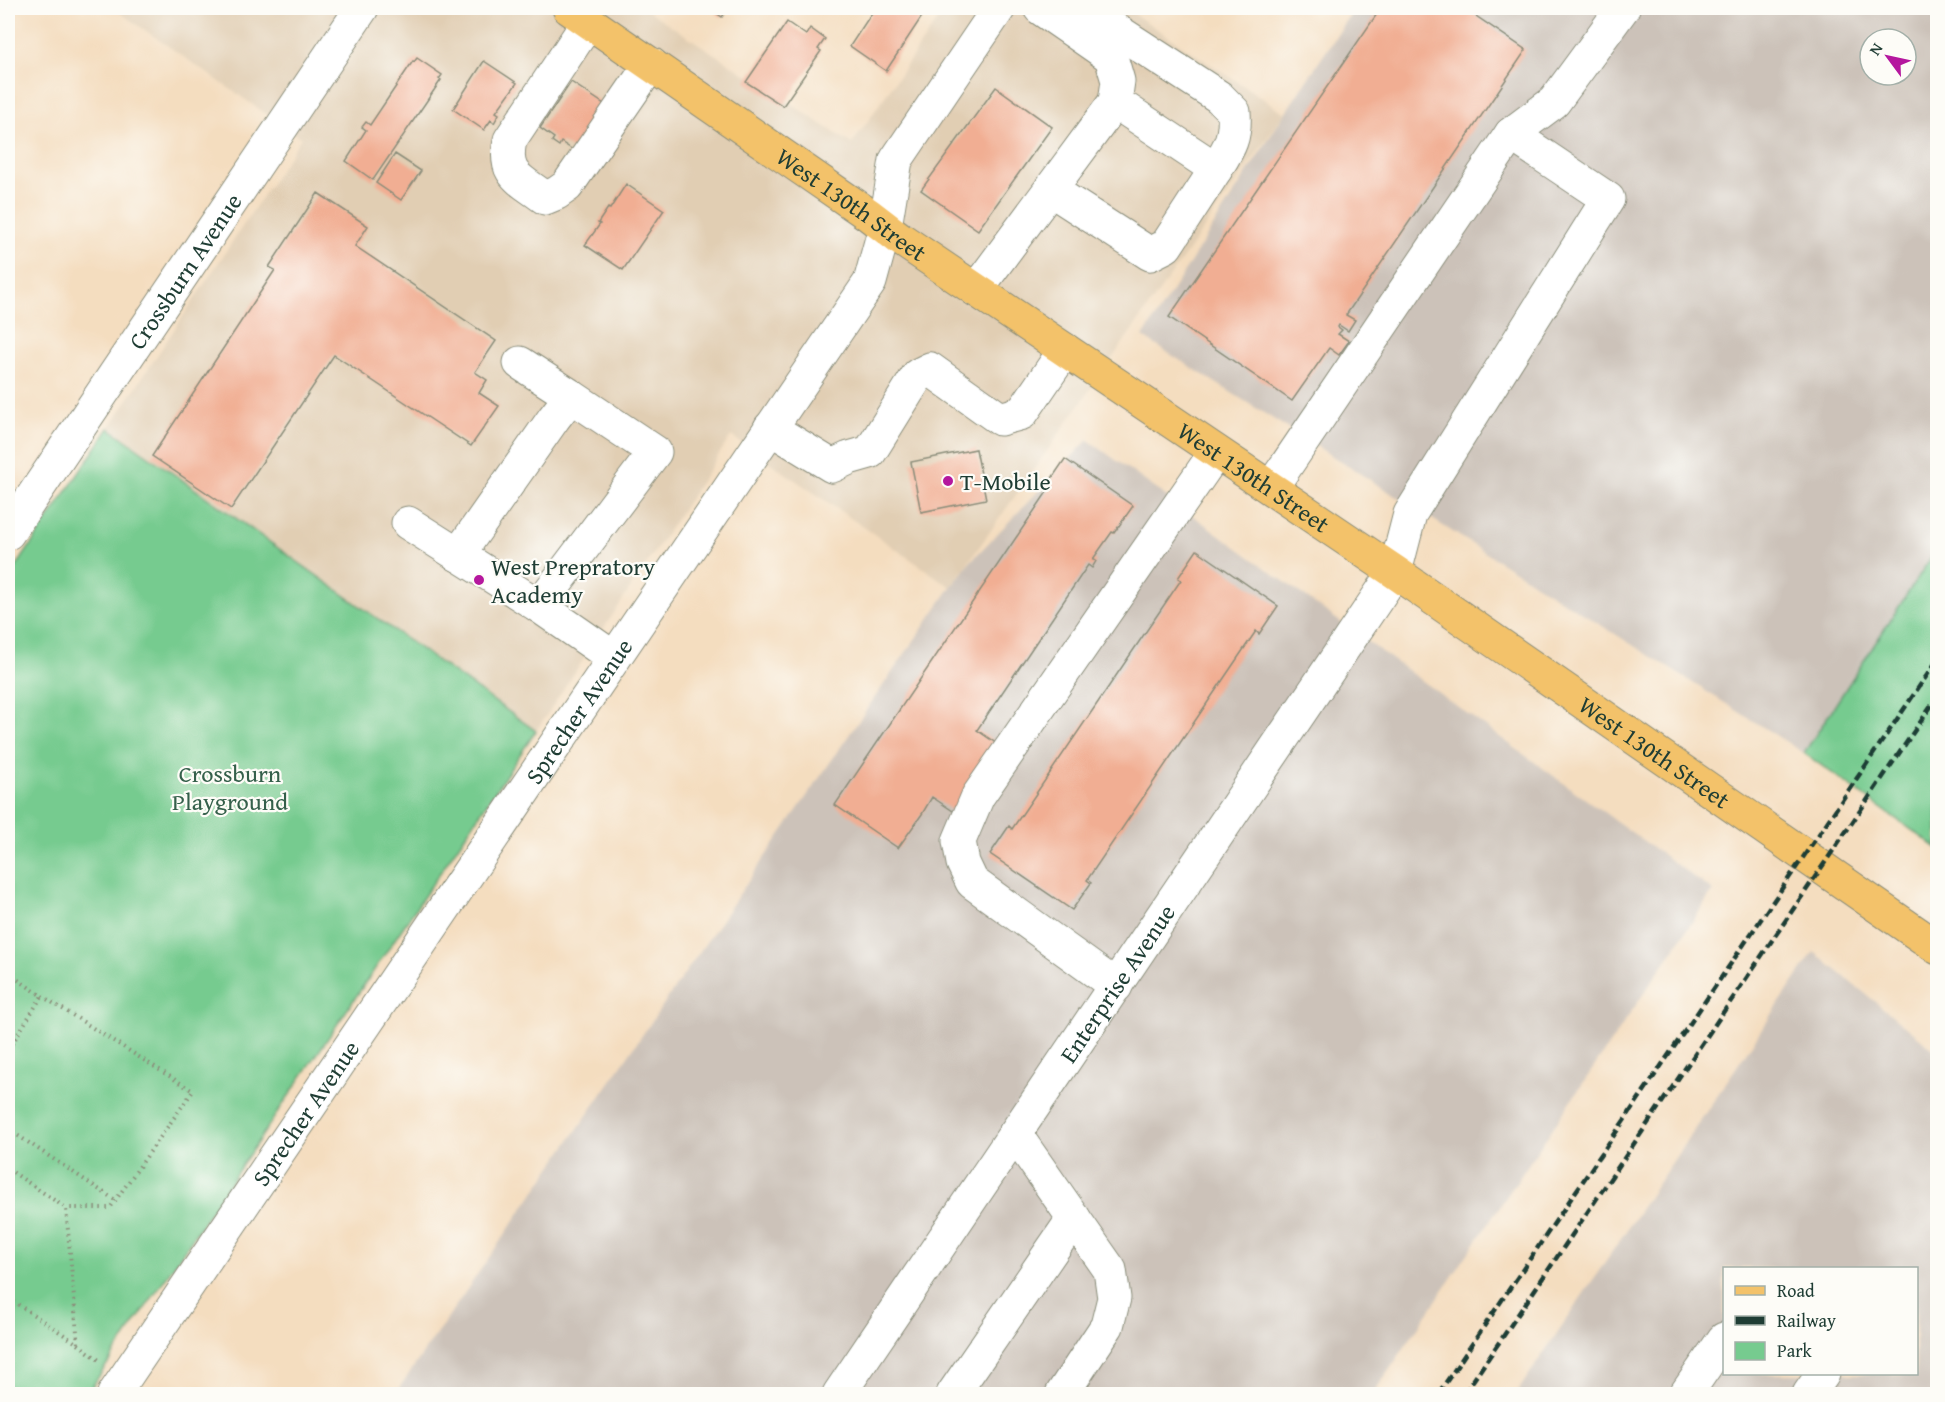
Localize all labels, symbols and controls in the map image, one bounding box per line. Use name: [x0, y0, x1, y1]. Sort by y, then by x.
north arrow: [1858, 27, 1918, 87]
text: N: [1862, 38, 1889, 60]
street label: West 130th Street: [769, 139, 934, 270]
street label: Crossburn Avenue: [119, 186, 250, 356]
street label: West 130th Street: [1171, 413, 1337, 541]
place label: T-Mobile: [960, 464, 1051, 499]
marker: T-Mobile: [941, 474, 955, 488]
place label: West Prepratory Academy: [491, 549, 655, 612]
marker: West Prepratory Academy: [472, 573, 486, 587]
street label: Sprecher Avenue: [516, 631, 641, 791]
street label: West 130th Street: [1572, 687, 1738, 817]
park label: Crossburn Playground: [172, 756, 288, 819]
street label: Enterprise Avenue: [1051, 897, 1183, 1069]
street label: Sprecher Avenue: [243, 1033, 367, 1193]
legend: [1723, 1267, 1918, 1375]
text: Road: [1777, 1277, 1815, 1304]
text: Railway: [1777, 1307, 1836, 1334]
text: Park: [1777, 1337, 1813, 1364]

